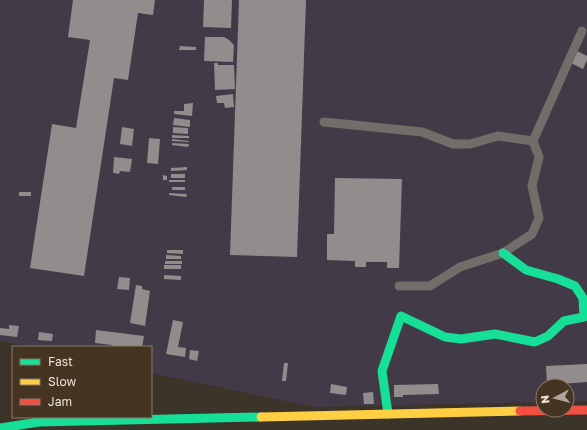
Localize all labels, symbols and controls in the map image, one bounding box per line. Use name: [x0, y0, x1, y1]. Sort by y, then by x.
legend: [12, 346, 152, 418]
text: Fast: [48, 354, 73, 369]
text: Slow: [48, 374, 76, 389]
north arrow: [535, 378, 575, 418]
text: Jam: [48, 394, 72, 409]
text: N: [538, 394, 552, 404]

